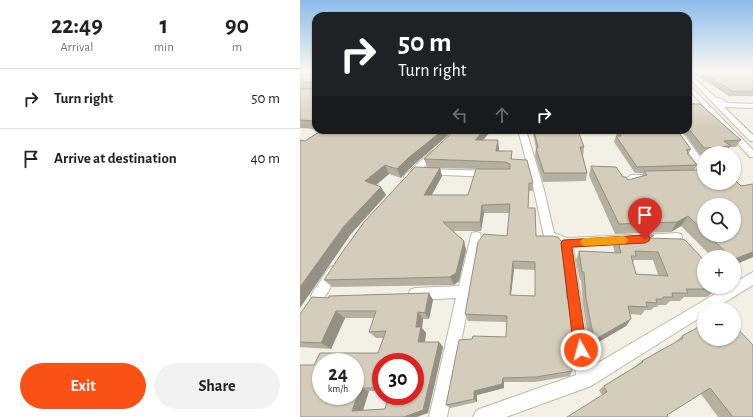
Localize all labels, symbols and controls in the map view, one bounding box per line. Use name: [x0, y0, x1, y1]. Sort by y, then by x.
text: 22:49: [51, 14, 103, 38]
text: 1: [160, 14, 168, 38]
text: 90: [225, 14, 249, 38]
icon: right: [332, 28, 384, 80]
text: 50 m: [398, 29, 452, 57]
text: Arrival: [60, 41, 94, 54]
text: min: [154, 41, 174, 54]
text: m: [232, 41, 242, 54]
text: Turn right: [398, 62, 467, 80]
icon: right: [20, 88, 42, 110]
text: Turn right: [54, 91, 113, 106]
text: 50 m: [251, 91, 280, 106]
icon: left: [449, 104, 471, 126]
icon: ahead: [491, 104, 513, 126]
icon: right: [533, 104, 555, 126]
map controls: [697, 146, 741, 346]
button: sound: [697, 146, 741, 190]
icon: arrive: [20, 148, 42, 170]
text: Arrive at destination: [54, 151, 177, 166]
text: 40 m: [250, 151, 280, 166]
pin: [628, 198, 662, 239]
button: search: [697, 198, 741, 242]
icon: arrive: [634, 204, 656, 226]
button: +: [697, 250, 741, 294]
button: −: [697, 302, 741, 346]
position arrow: [560, 329, 602, 371]
speed limit sign: 30: [372, 353, 424, 405]
button: Exit: [20, 363, 146, 409]
button: Share: [154, 363, 280, 409]
text: 24: [328, 364, 348, 384]
text: km/h: [328, 384, 348, 394]

